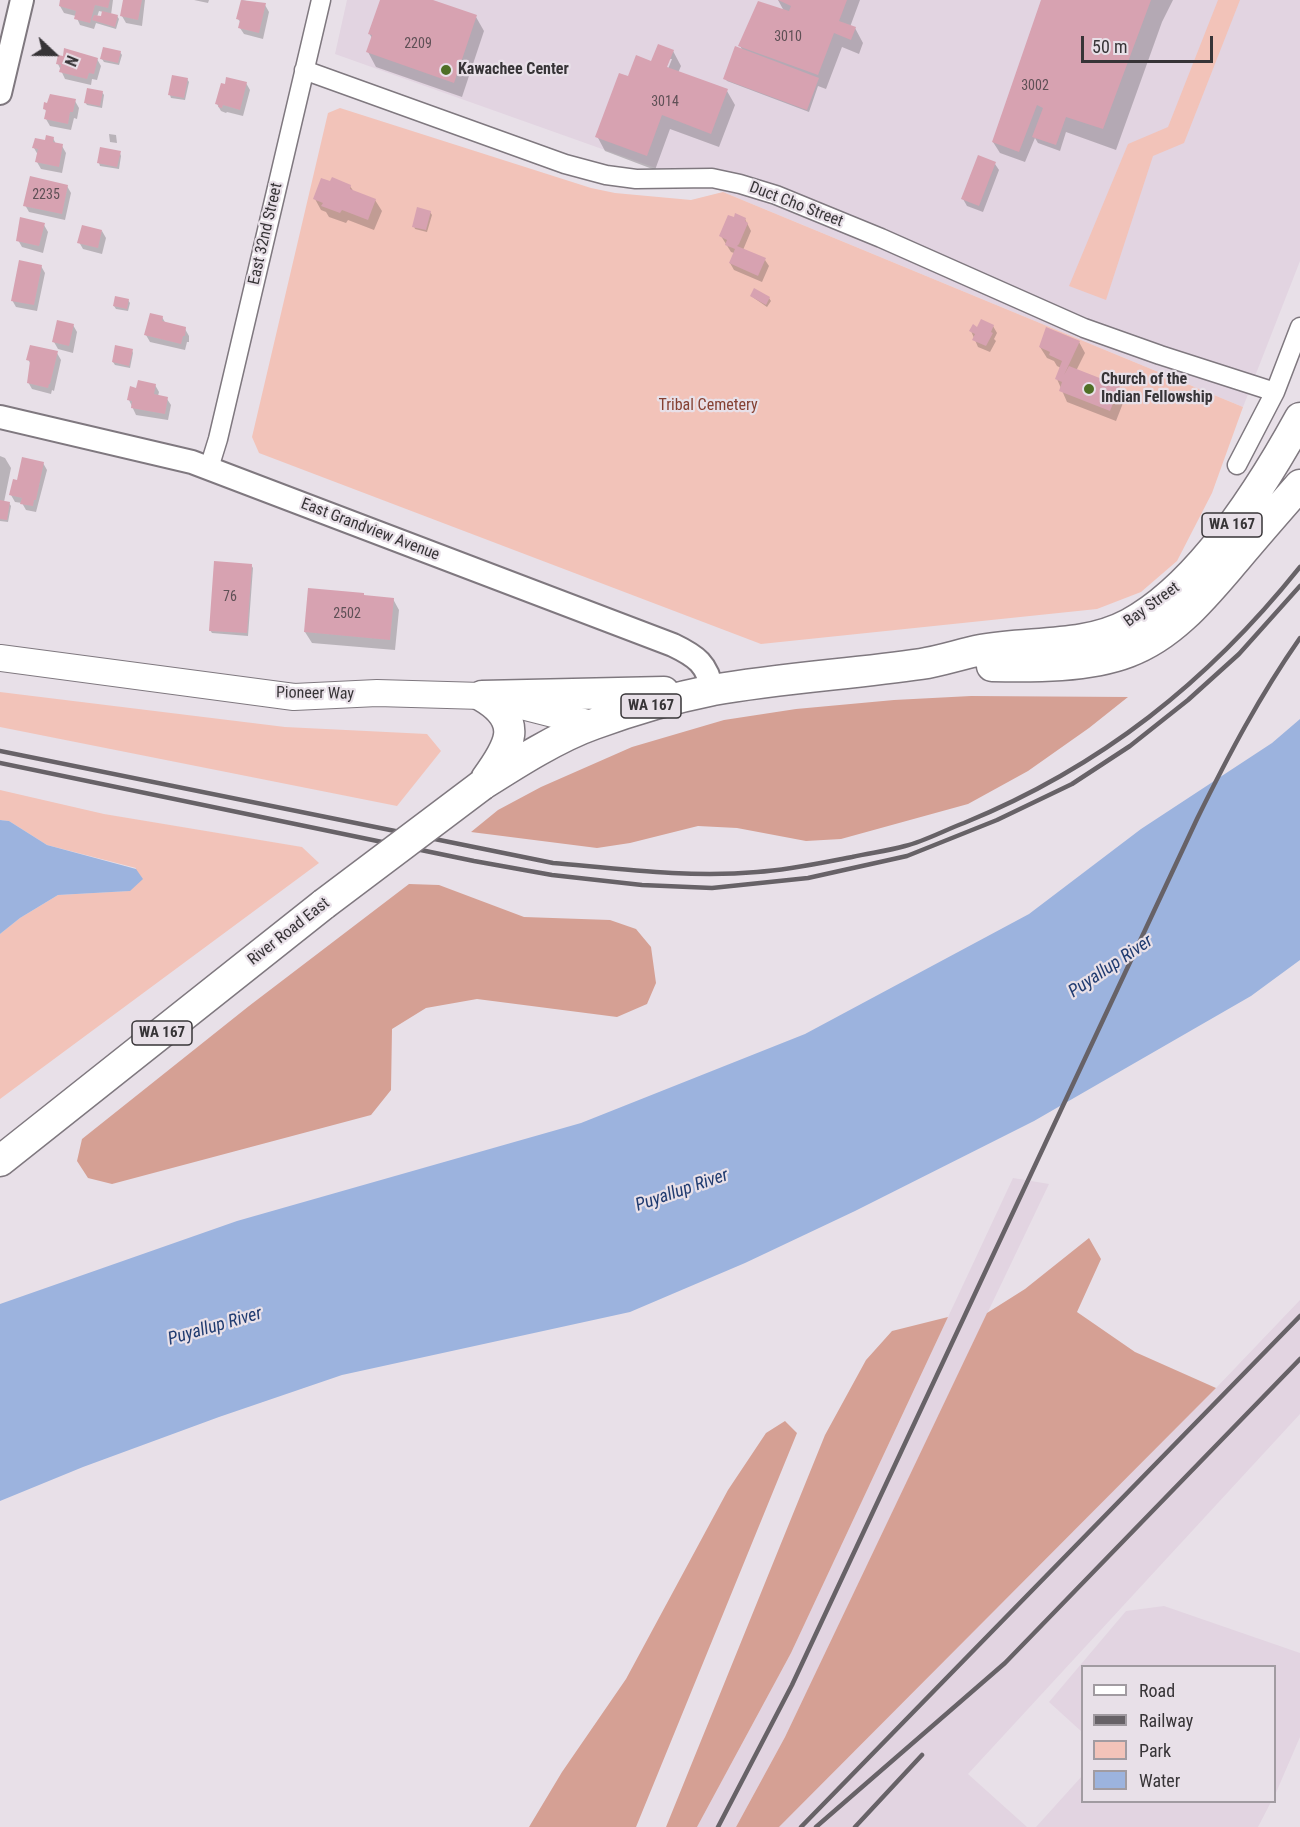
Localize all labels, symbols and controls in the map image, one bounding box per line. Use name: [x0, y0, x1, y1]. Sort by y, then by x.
north arrow: [24, 24, 84, 84]
scale bar: [1084, 24, 1216, 62]
house number: 3010: [774, 29, 802, 45]
house number: 2209: [404, 36, 432, 52]
text: 50 m: [1092, 36, 1127, 57]
text: N: [61, 53, 82, 69]
place label: Kawachee Center: [458, 60, 569, 80]
marker: Kawachee Center: [439, 63, 453, 77]
house number: 3002: [1021, 78, 1049, 94]
house number: 3014: [651, 94, 679, 110]
street label: Duct Cho Street: [747, 178, 845, 232]
street label: East 32nd Street: [245, 181, 287, 287]
house number: 2235: [32, 187, 60, 203]
place label: Church of the Indian Fellowship: [1101, 370, 1213, 408]
marker: Church of the Indian Fellowship: [1082, 382, 1096, 396]
park label: Tribal Cemetery: [658, 396, 758, 416]
street label: East Grandview Avenue: [298, 495, 442, 565]
road number: WA 167: [1202, 513, 1262, 537]
street label: Bay Street: [1120, 578, 1184, 632]
house number: 76: [223, 589, 237, 605]
house number: 2502: [333, 606, 361, 622]
street label: Pioneer Way: [276, 684, 354, 704]
road number: WA 167: [621, 694, 681, 718]
street label: River Road East: [244, 894, 334, 970]
water label: Puyallup River: [1065, 931, 1157, 1003]
road number: WA 167: [132, 1021, 192, 1045]
water label: Puyallup River: [633, 1165, 731, 1217]
water label: Puyallup River: [165, 1303, 265, 1351]
legend: [1081, 1665, 1276, 1803]
text: Road: [1139, 1680, 1175, 1701]
text: Railway: [1139, 1710, 1193, 1731]
text: Park: [1139, 1740, 1171, 1761]
text: Water: [1139, 1770, 1180, 1791]

